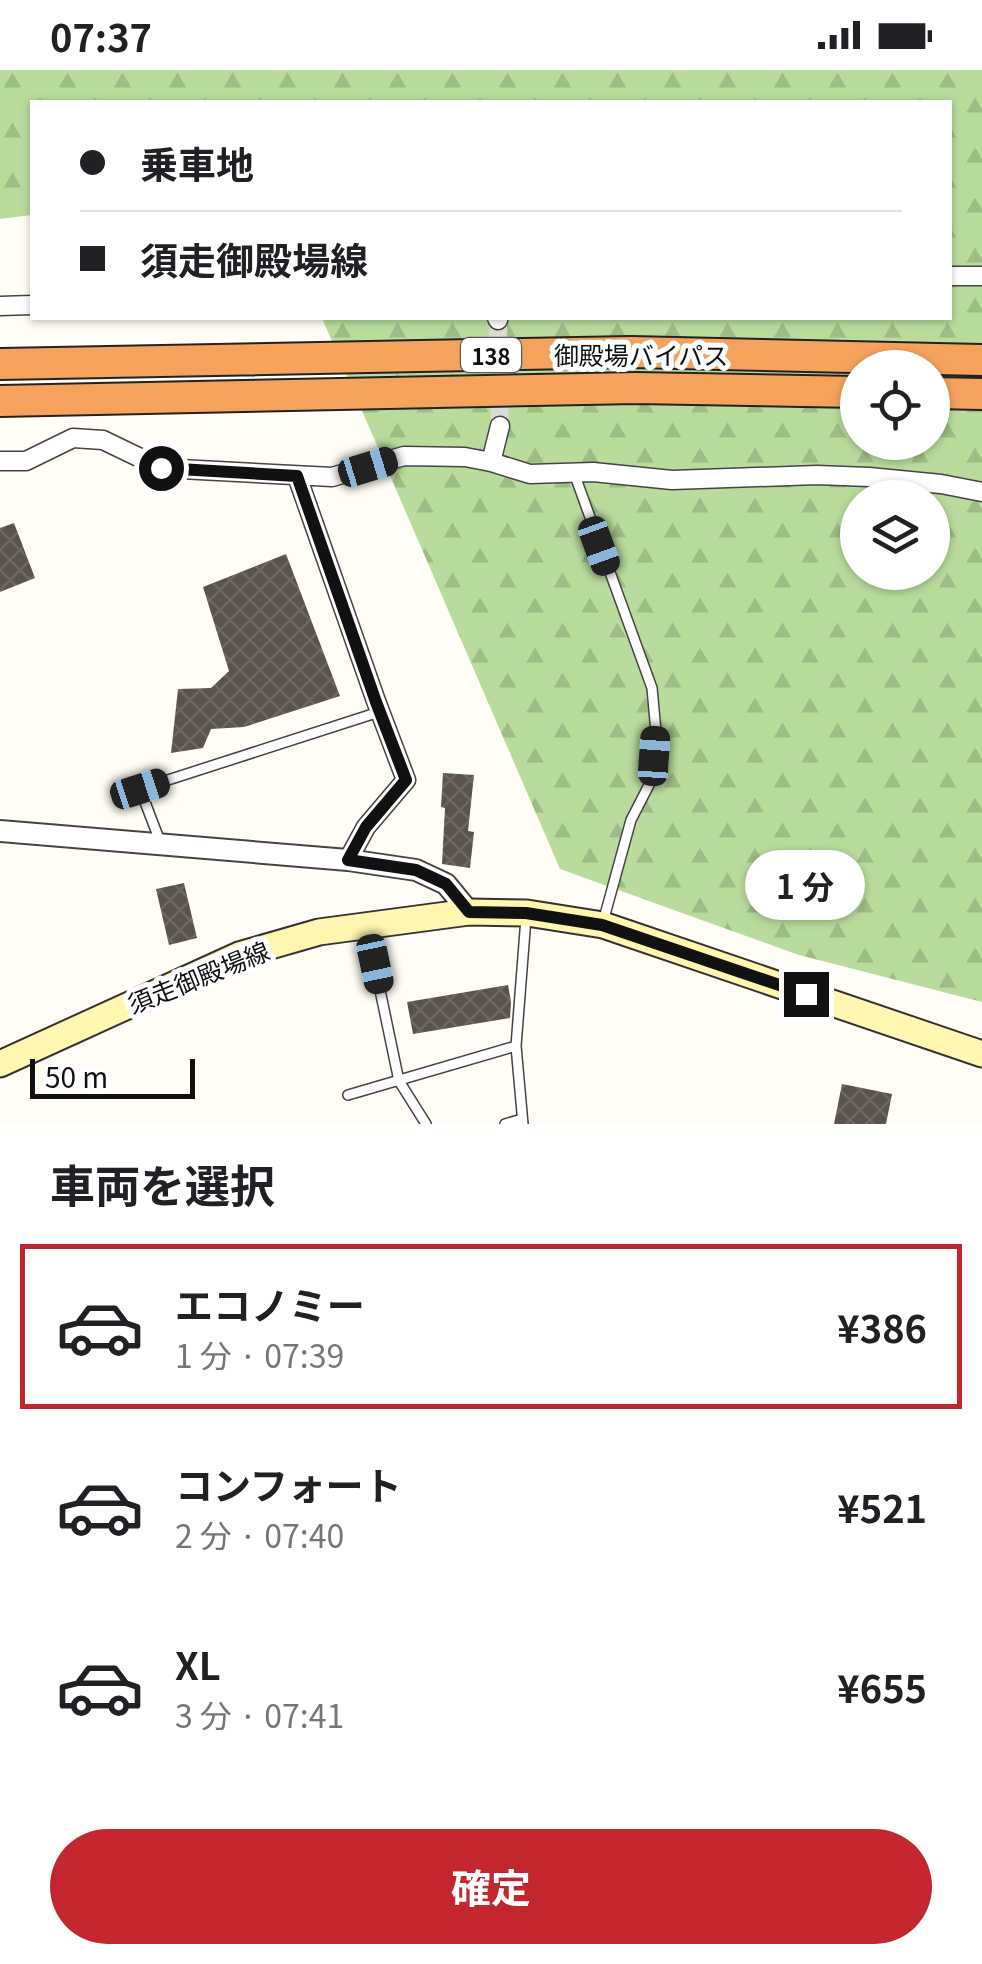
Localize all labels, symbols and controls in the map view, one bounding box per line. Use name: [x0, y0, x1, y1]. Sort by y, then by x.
text: 07:37: [50, 8, 152, 63]
text: 乗車地: [140, 135, 254, 190]
text: 須走御殿場線: [140, 231, 368, 286]
street label: 御殿場バイパス: [554, 336, 728, 372]
road number: 138: [461, 338, 521, 372]
map controls: [840, 350, 950, 590]
button: locate: [840, 350, 950, 460]
car: [335, 444, 401, 490]
route start: [139, 446, 184, 491]
button: layers: [840, 480, 950, 590]
car: [575, 513, 623, 579]
car: [637, 725, 671, 787]
car: [107, 765, 173, 813]
callout: 1 分: [746, 849, 866, 919]
text: 1 分: [776, 862, 834, 908]
street label: 須走御殿場線: [122, 931, 274, 1021]
car: [354, 932, 396, 996]
route end: [784, 972, 829, 1017]
scale bar: [30, 1054, 195, 1098]
text: 50 m: [45, 1056, 108, 1096]
text: 車両を選択: [50, 1151, 275, 1216]
text: エコノミー: [175, 1276, 365, 1331]
icon: car: [55, 1282, 145, 1372]
text: ¥386: [837, 1299, 927, 1354]
text: 1 分 · 07:39: [175, 1331, 344, 1377]
text: コンフォート: [175, 1456, 402, 1511]
icon: car: [55, 1462, 145, 1552]
text: ¥521: [837, 1479, 927, 1534]
text: 2 分 · 07:40: [175, 1511, 344, 1557]
text: XL: [175, 1636, 221, 1691]
icon: car: [55, 1642, 145, 1732]
text: ¥655: [837, 1659, 927, 1714]
text: 3 分 · 07:41: [175, 1691, 344, 1737]
button: 確定: [50, 1829, 932, 1944]

